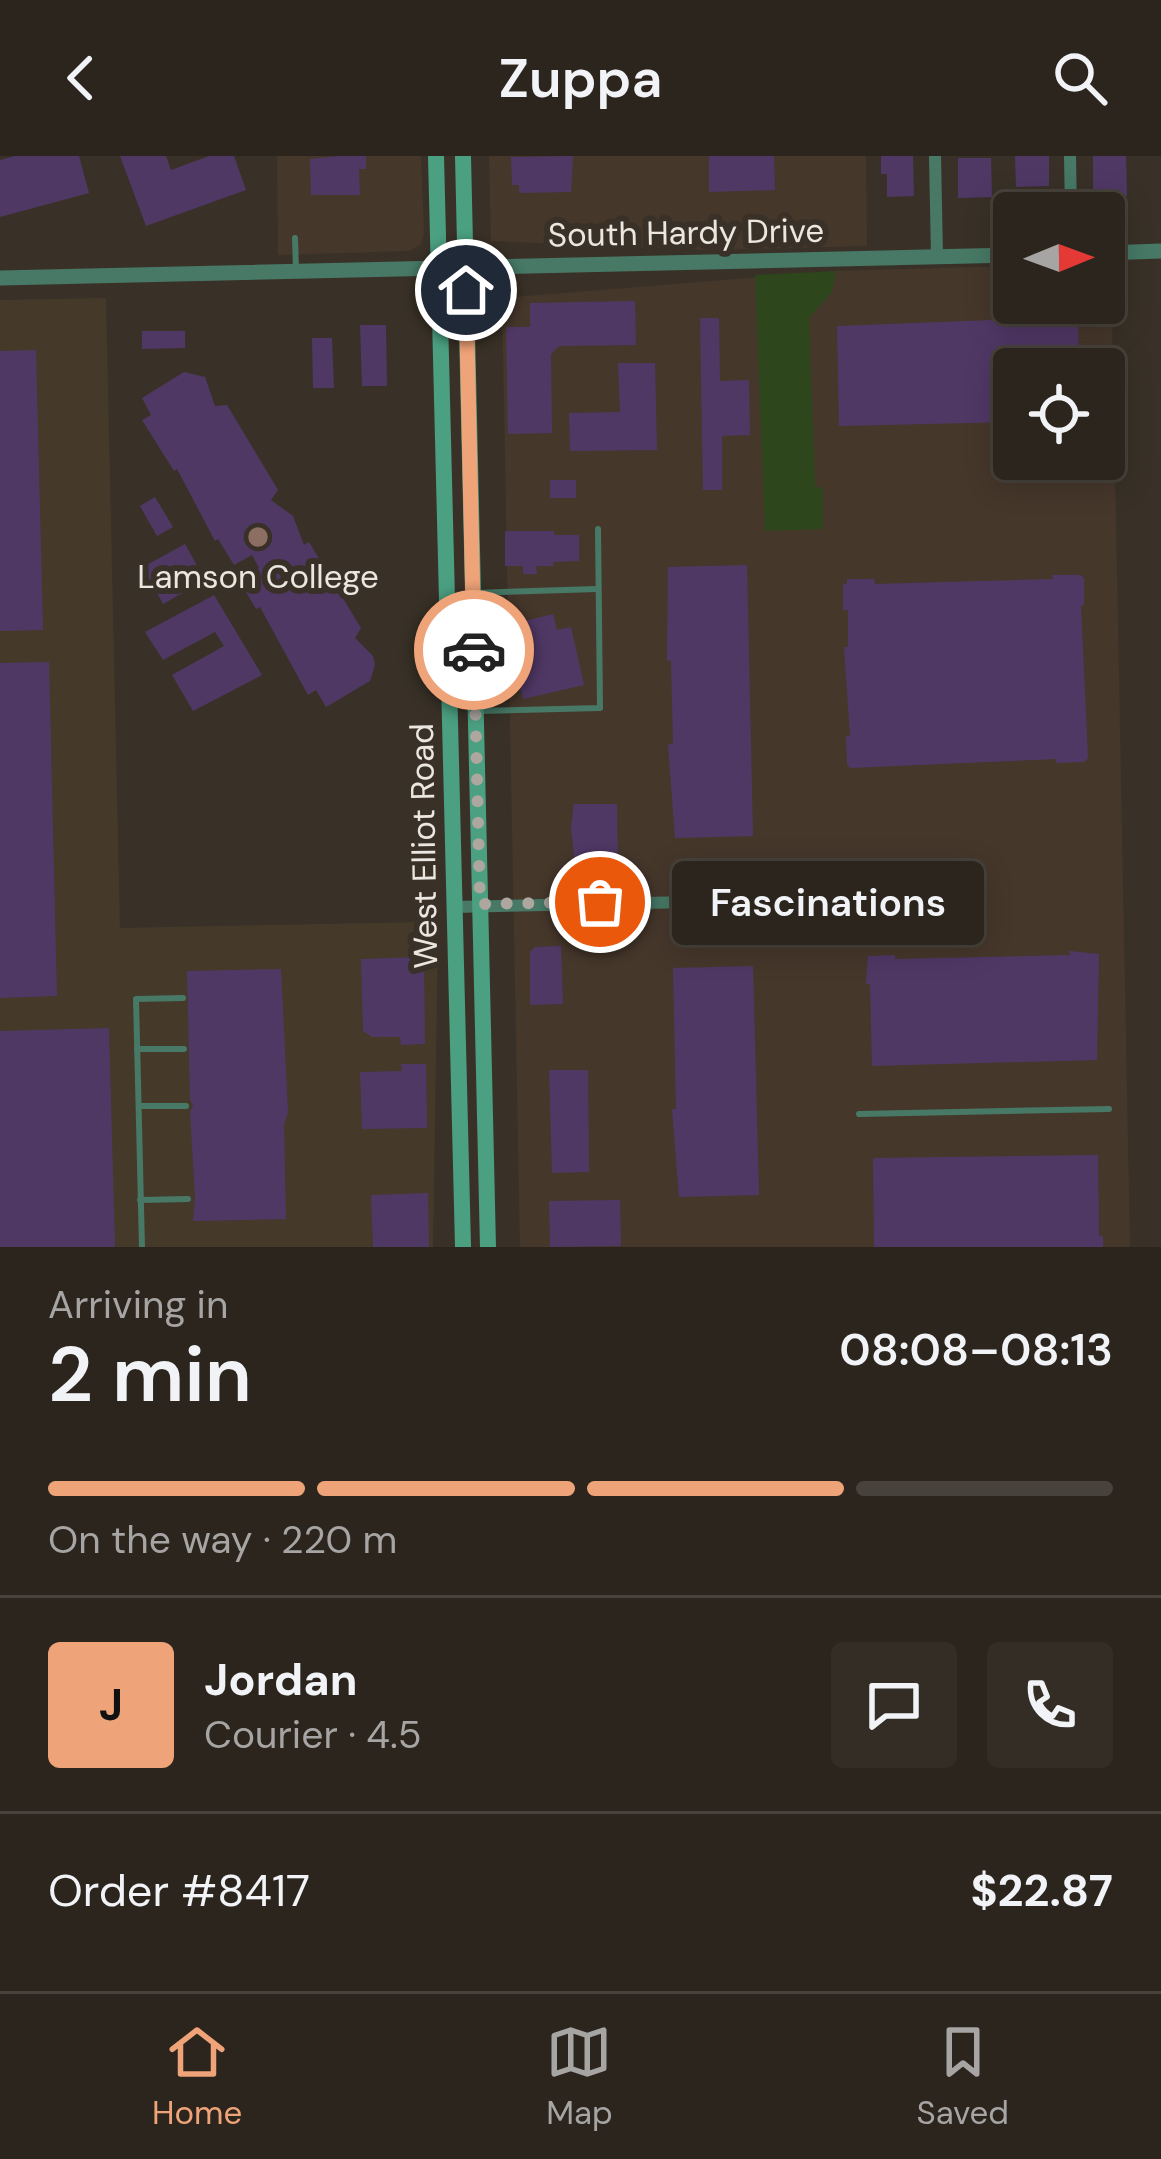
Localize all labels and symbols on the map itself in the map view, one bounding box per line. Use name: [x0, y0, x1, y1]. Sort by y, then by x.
north arrow: [993, 192, 1125, 324]
street label: South Hardy Drive: [548, 209, 825, 256]
pin: [415, 239, 517, 341]
marker: Lamson College: [245, 524, 271, 550]
place label: Lamson College: [137, 555, 379, 598]
courier: [414, 590, 534, 710]
street label: West Elliot Road: [400, 723, 447, 969]
pin: [549, 851, 651, 953]
callout: Fascinations: [672, 860, 984, 944]

